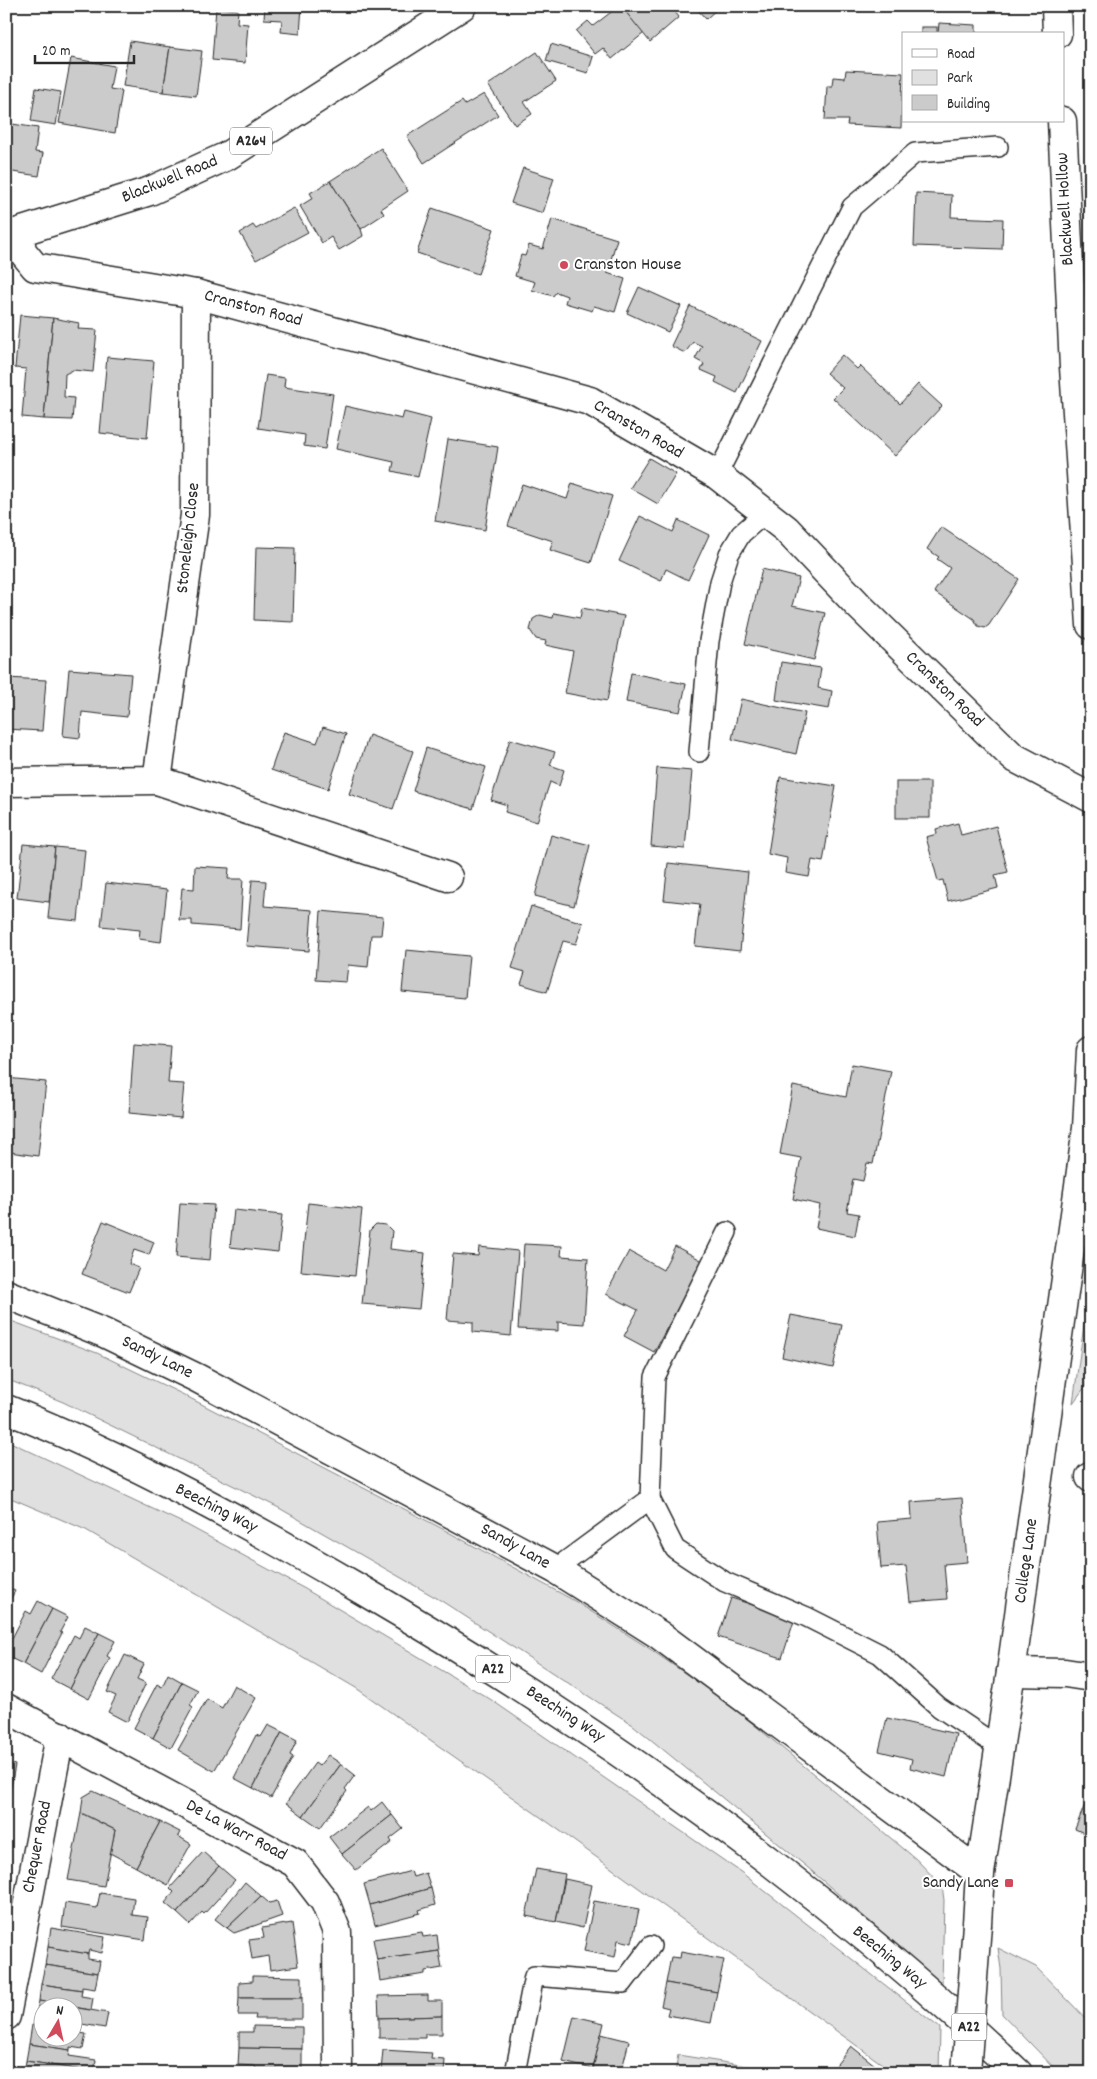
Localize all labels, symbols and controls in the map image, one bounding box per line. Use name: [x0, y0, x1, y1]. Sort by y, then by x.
scale bar: [35, 32, 134, 64]
legend: [902, 32, 1064, 122]
text: 20 m: [42, 41, 70, 63]
text: Road: [947, 44, 975, 66]
text: Park: [947, 68, 973, 90]
text: Building: [947, 94, 990, 116]
road number: A264: [230, 128, 272, 154]
street label: Blackwell Road: [118, 149, 222, 211]
street label: Blackwell Hollow: [1051, 152, 1081, 266]
place label: Cranston House: [574, 253, 682, 278]
marker: Cranston House: [558, 259, 570, 271]
street label: Cranston Road: [201, 284, 305, 334]
street label: Cranston Road: [588, 394, 688, 466]
street label: Stoneleigh Close: [171, 481, 207, 595]
street label: Cranston Road: [899, 646, 989, 734]
street label: Sandy Lane: [117, 1330, 197, 1386]
street label: Beeching Way: [170, 1478, 262, 1541]
street label: College Lane: [1009, 1517, 1045, 1605]
street label: Sandy Lane: [475, 1518, 555, 1577]
road number: A22: [476, 1656, 510, 1682]
street label: Beeching Way: [521, 1680, 610, 1750]
street label: De La Warr Road: [181, 1794, 291, 1868]
street label: Chequer Road: [17, 1799, 59, 1895]
place label: Sandy Lane: [922, 1871, 999, 1896]
marker: Sandy Lane: [1003, 1877, 1015, 1889]
street label: Beeching Way: [846, 1920, 932, 1996]
north arrow: [32, 1996, 82, 2046]
text: N: [55, 2001, 65, 2022]
road number: A22: [952, 2014, 986, 2040]

